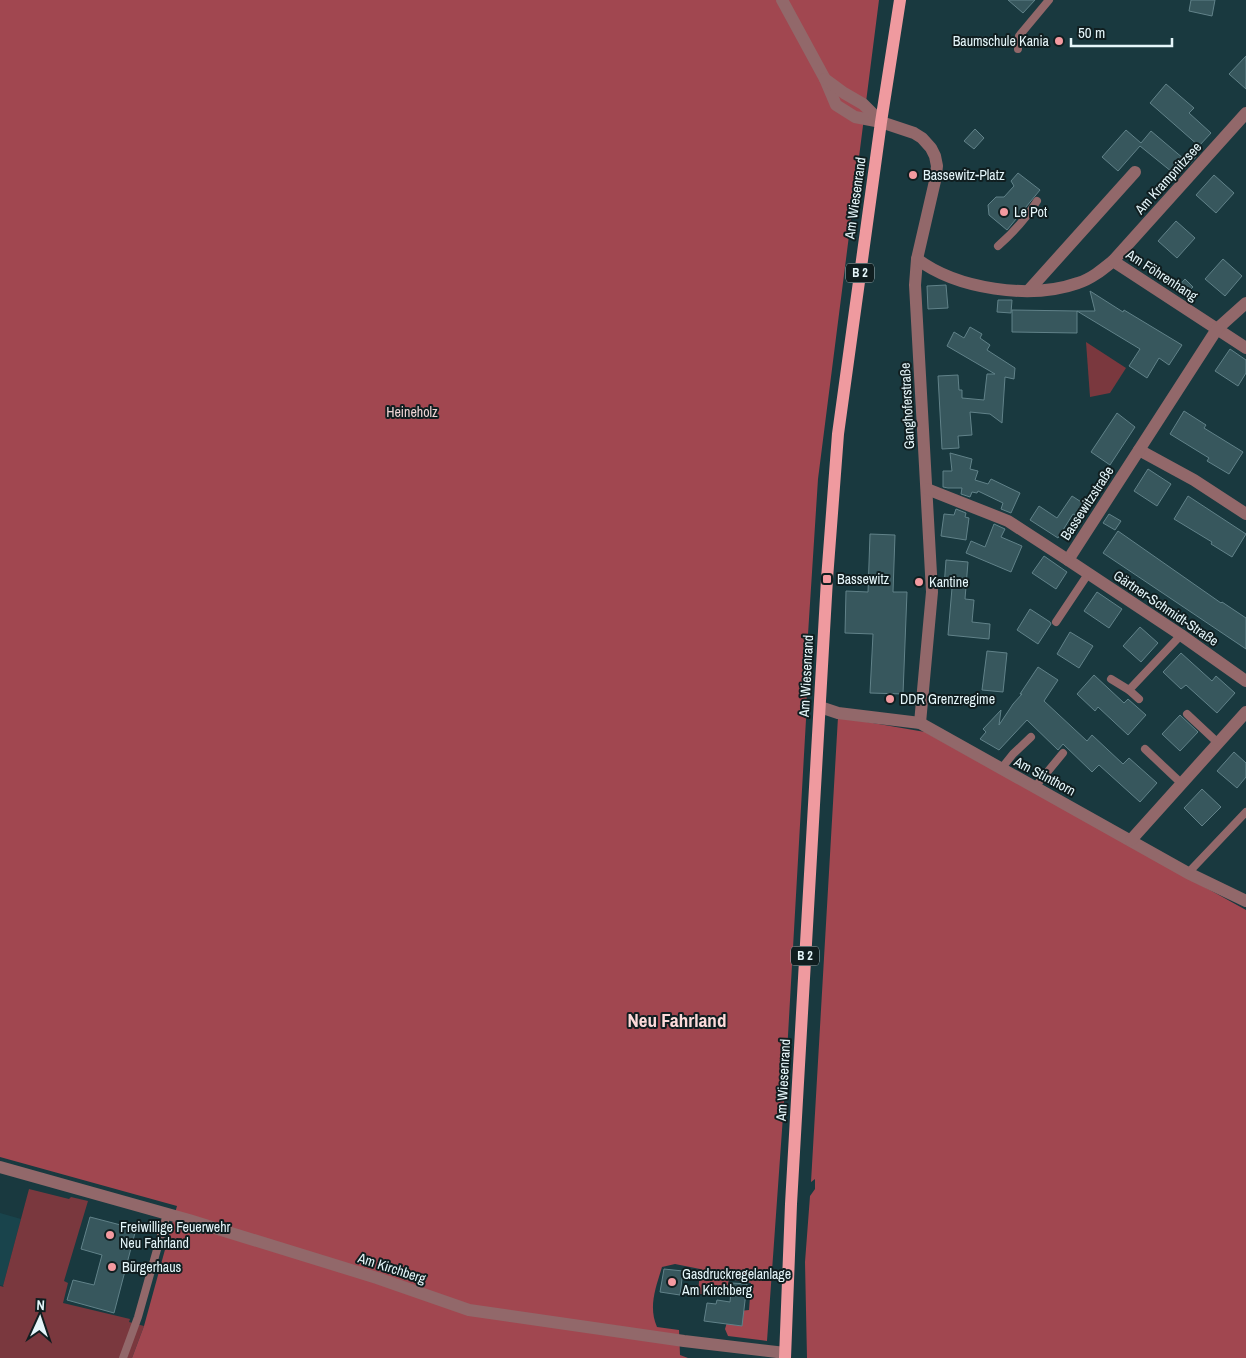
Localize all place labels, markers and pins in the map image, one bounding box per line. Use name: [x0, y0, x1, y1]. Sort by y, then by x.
place label: Baumschule Kania: [953, 32, 1050, 50]
marker: Baumschule Kania: [1053, 35, 1065, 47]
place label: Bassewitz-Platz: [923, 166, 1005, 184]
marker: Bassewitz-Platz: [907, 169, 919, 181]
place label: Le Pot: [1014, 203, 1047, 221]
marker: Le Pot: [998, 206, 1010, 218]
place label: Bassewitz: [837, 570, 890, 588]
marker: Bassewitz: [821, 573, 833, 585]
place label: Kantine: [929, 573, 969, 591]
marker: Kantine: [913, 576, 925, 588]
place label: DDR Grenzregime: [900, 690, 995, 708]
marker: DDR Grenzregime: [884, 693, 896, 705]
place label: Freiwillige Feuerwehr Neu Fahrland: [120, 1218, 231, 1252]
marker: Freiwillige Feuerwehr Neu Fahrland: [104, 1229, 116, 1241]
place label: Bürgerhaus: [122, 1258, 182, 1276]
marker: Bürgerhaus: [106, 1261, 118, 1273]
place label: Gasdruckregelanlage Am Kirchberg: [681, 1265, 791, 1299]
marker: Gasdruckregelanlage Am Kirchberg: [666, 1276, 678, 1288]

